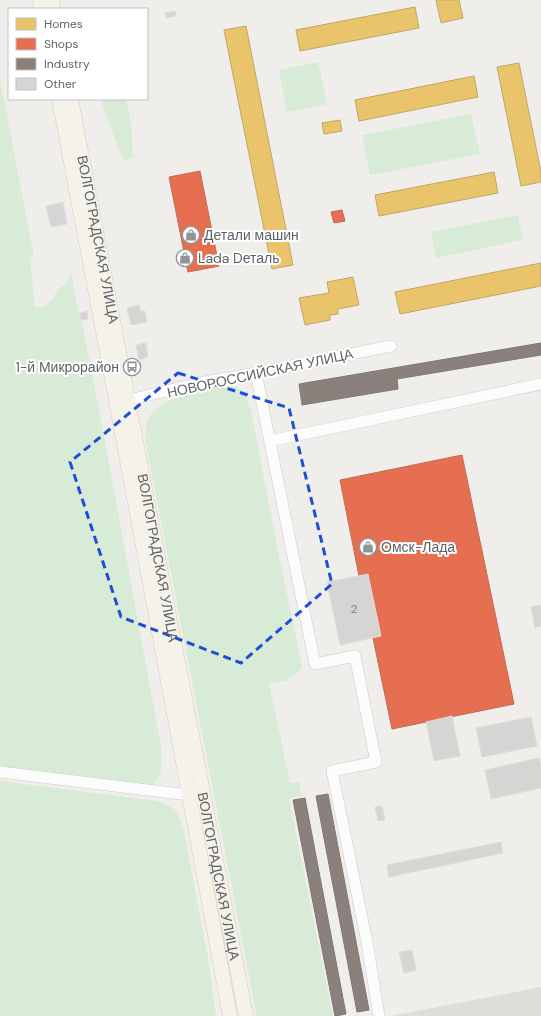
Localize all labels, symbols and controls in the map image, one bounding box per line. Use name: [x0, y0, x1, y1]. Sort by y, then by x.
legend: [8, 8, 148, 100]
text: Homes: [44, 16, 83, 32]
text: Shops: [44, 36, 79, 52]
text: Industry: [44, 56, 90, 72]
text: Other: [44, 76, 77, 92]
street label: ВОЛГОГРАДСКАЯ УЛИЦА: [73, 154, 123, 326]
shop icon: Детали машин: [181, 225, 201, 245]
place label: Детали машин: [204, 226, 299, 244]
shop icon: Lada Dеталь: [175, 248, 195, 268]
place label: Lada Dеталь: [198, 249, 280, 267]
street label: НОВОРОССИЙСКАЯ УЛИЦА: [165, 344, 355, 402]
bus stop icon: 1-й Микрорайон: [122, 357, 142, 377]
place label: 1-й Микрорайон: [15, 358, 119, 376]
street label: ВОЛГОГРАДСКАЯ УЛИЦА: [134, 472, 183, 644]
shop icon: Омск-Лада: [358, 537, 378, 557]
place label: Омск-Лада: [381, 538, 455, 556]
house number: 2: [351, 601, 358, 617]
street label: ВОЛГОГРАДСКАЯ УЛИЦА: [194, 791, 244, 962]

